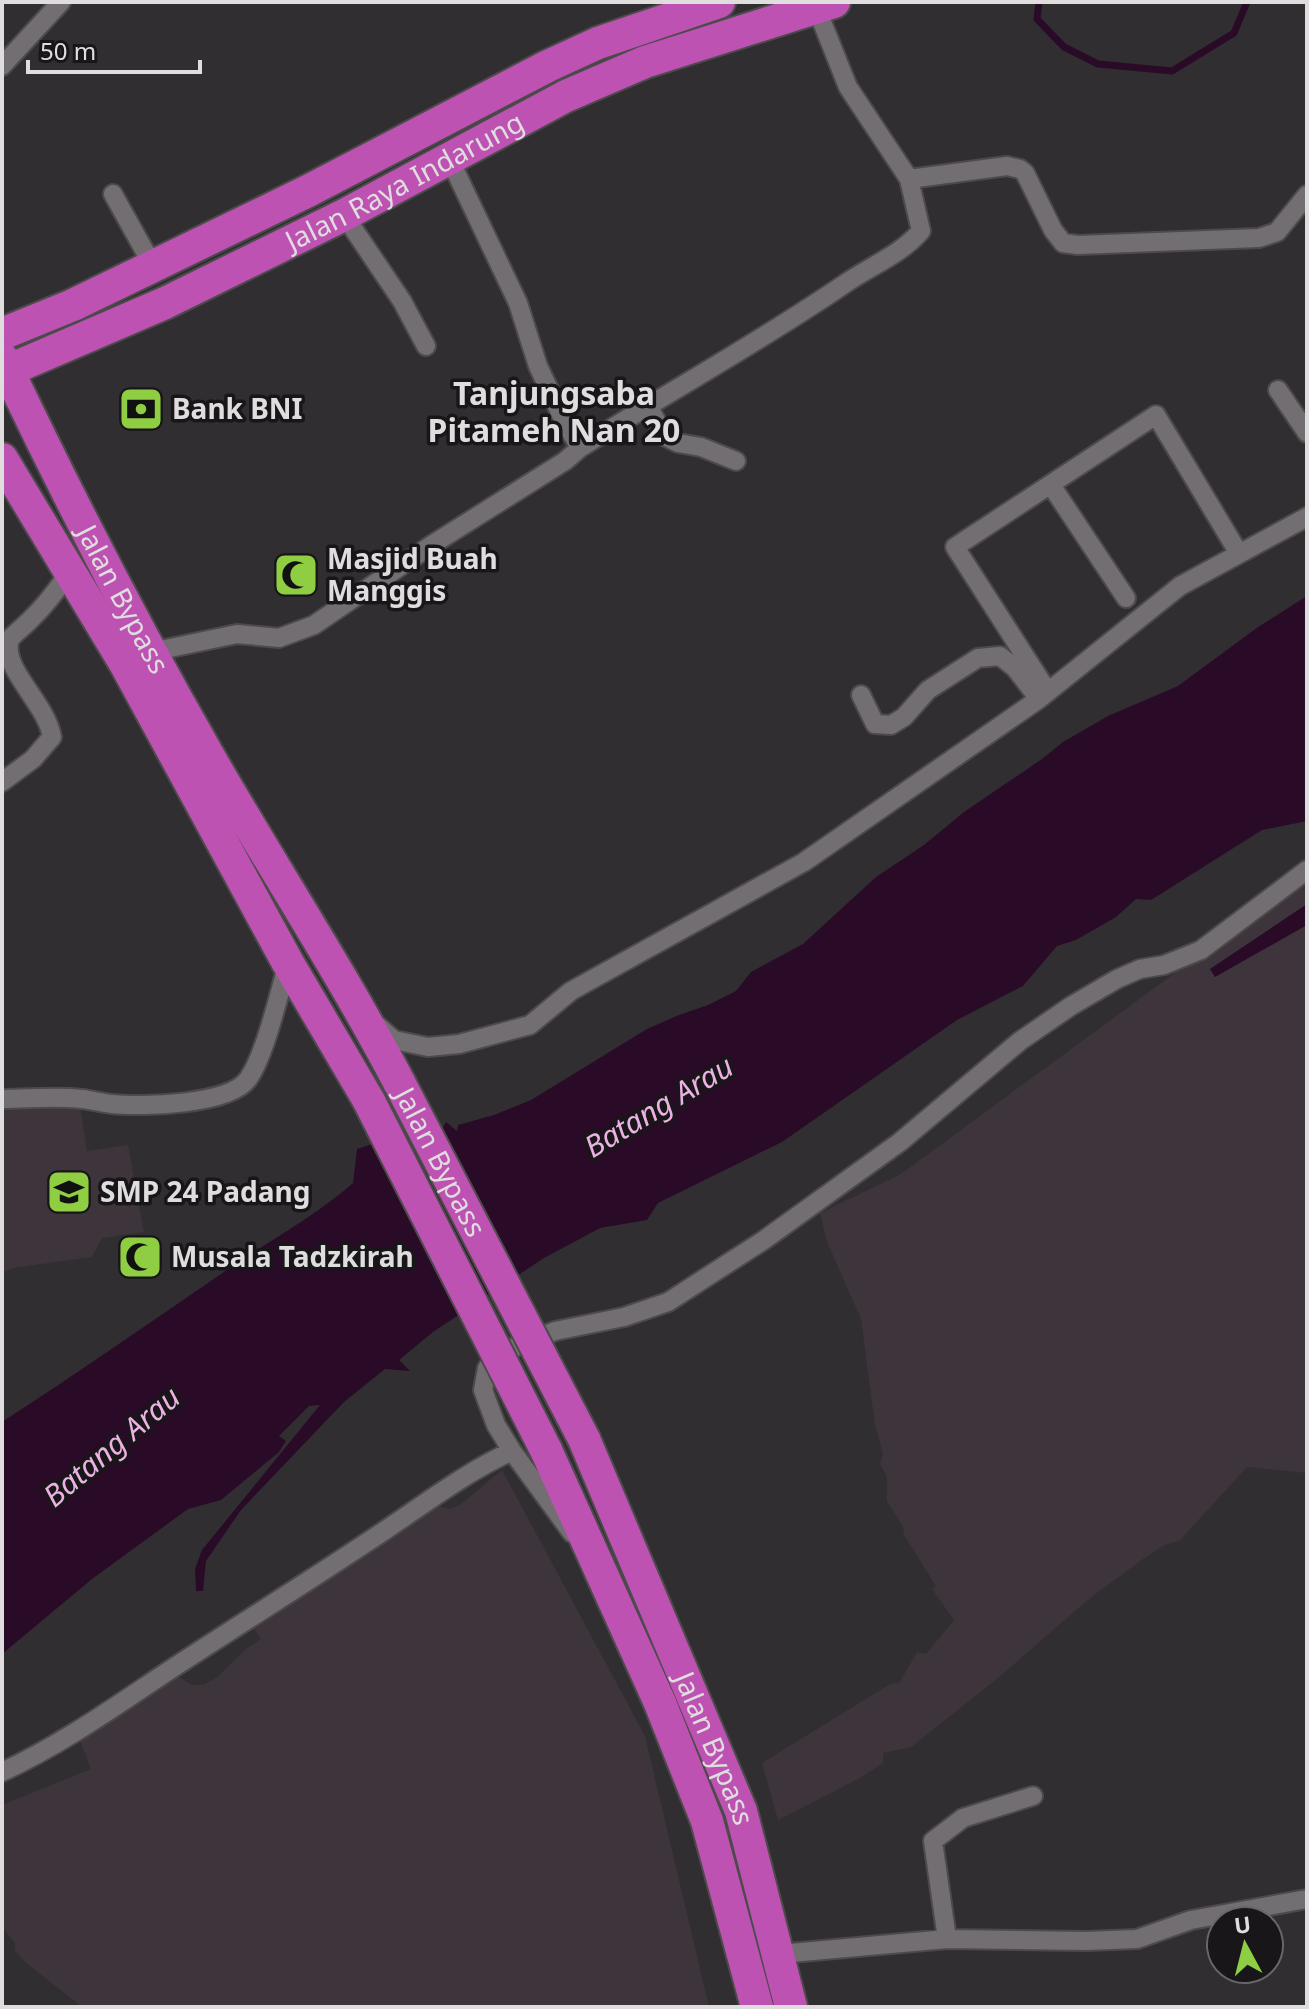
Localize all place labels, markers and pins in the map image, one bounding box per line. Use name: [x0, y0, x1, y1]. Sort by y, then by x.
bank icon: Bank BNI: [117, 385, 165, 433]
place label: Bank BNI: [172, 389, 303, 427]
place label: Masjid Buah Manggis: [327, 539, 498, 609]
mosque icon: Masjid Buah Manggis: [272, 551, 320, 599]
school or university icon: SMP 24 Padang: [45, 1168, 93, 1216]
place label: SMP 24 Padang: [100, 1172, 310, 1210]
mosque icon: Musala Tadzkirah: [116, 1233, 164, 1281]
place label: Musala Tadzkirah: [171, 1237, 414, 1275]

